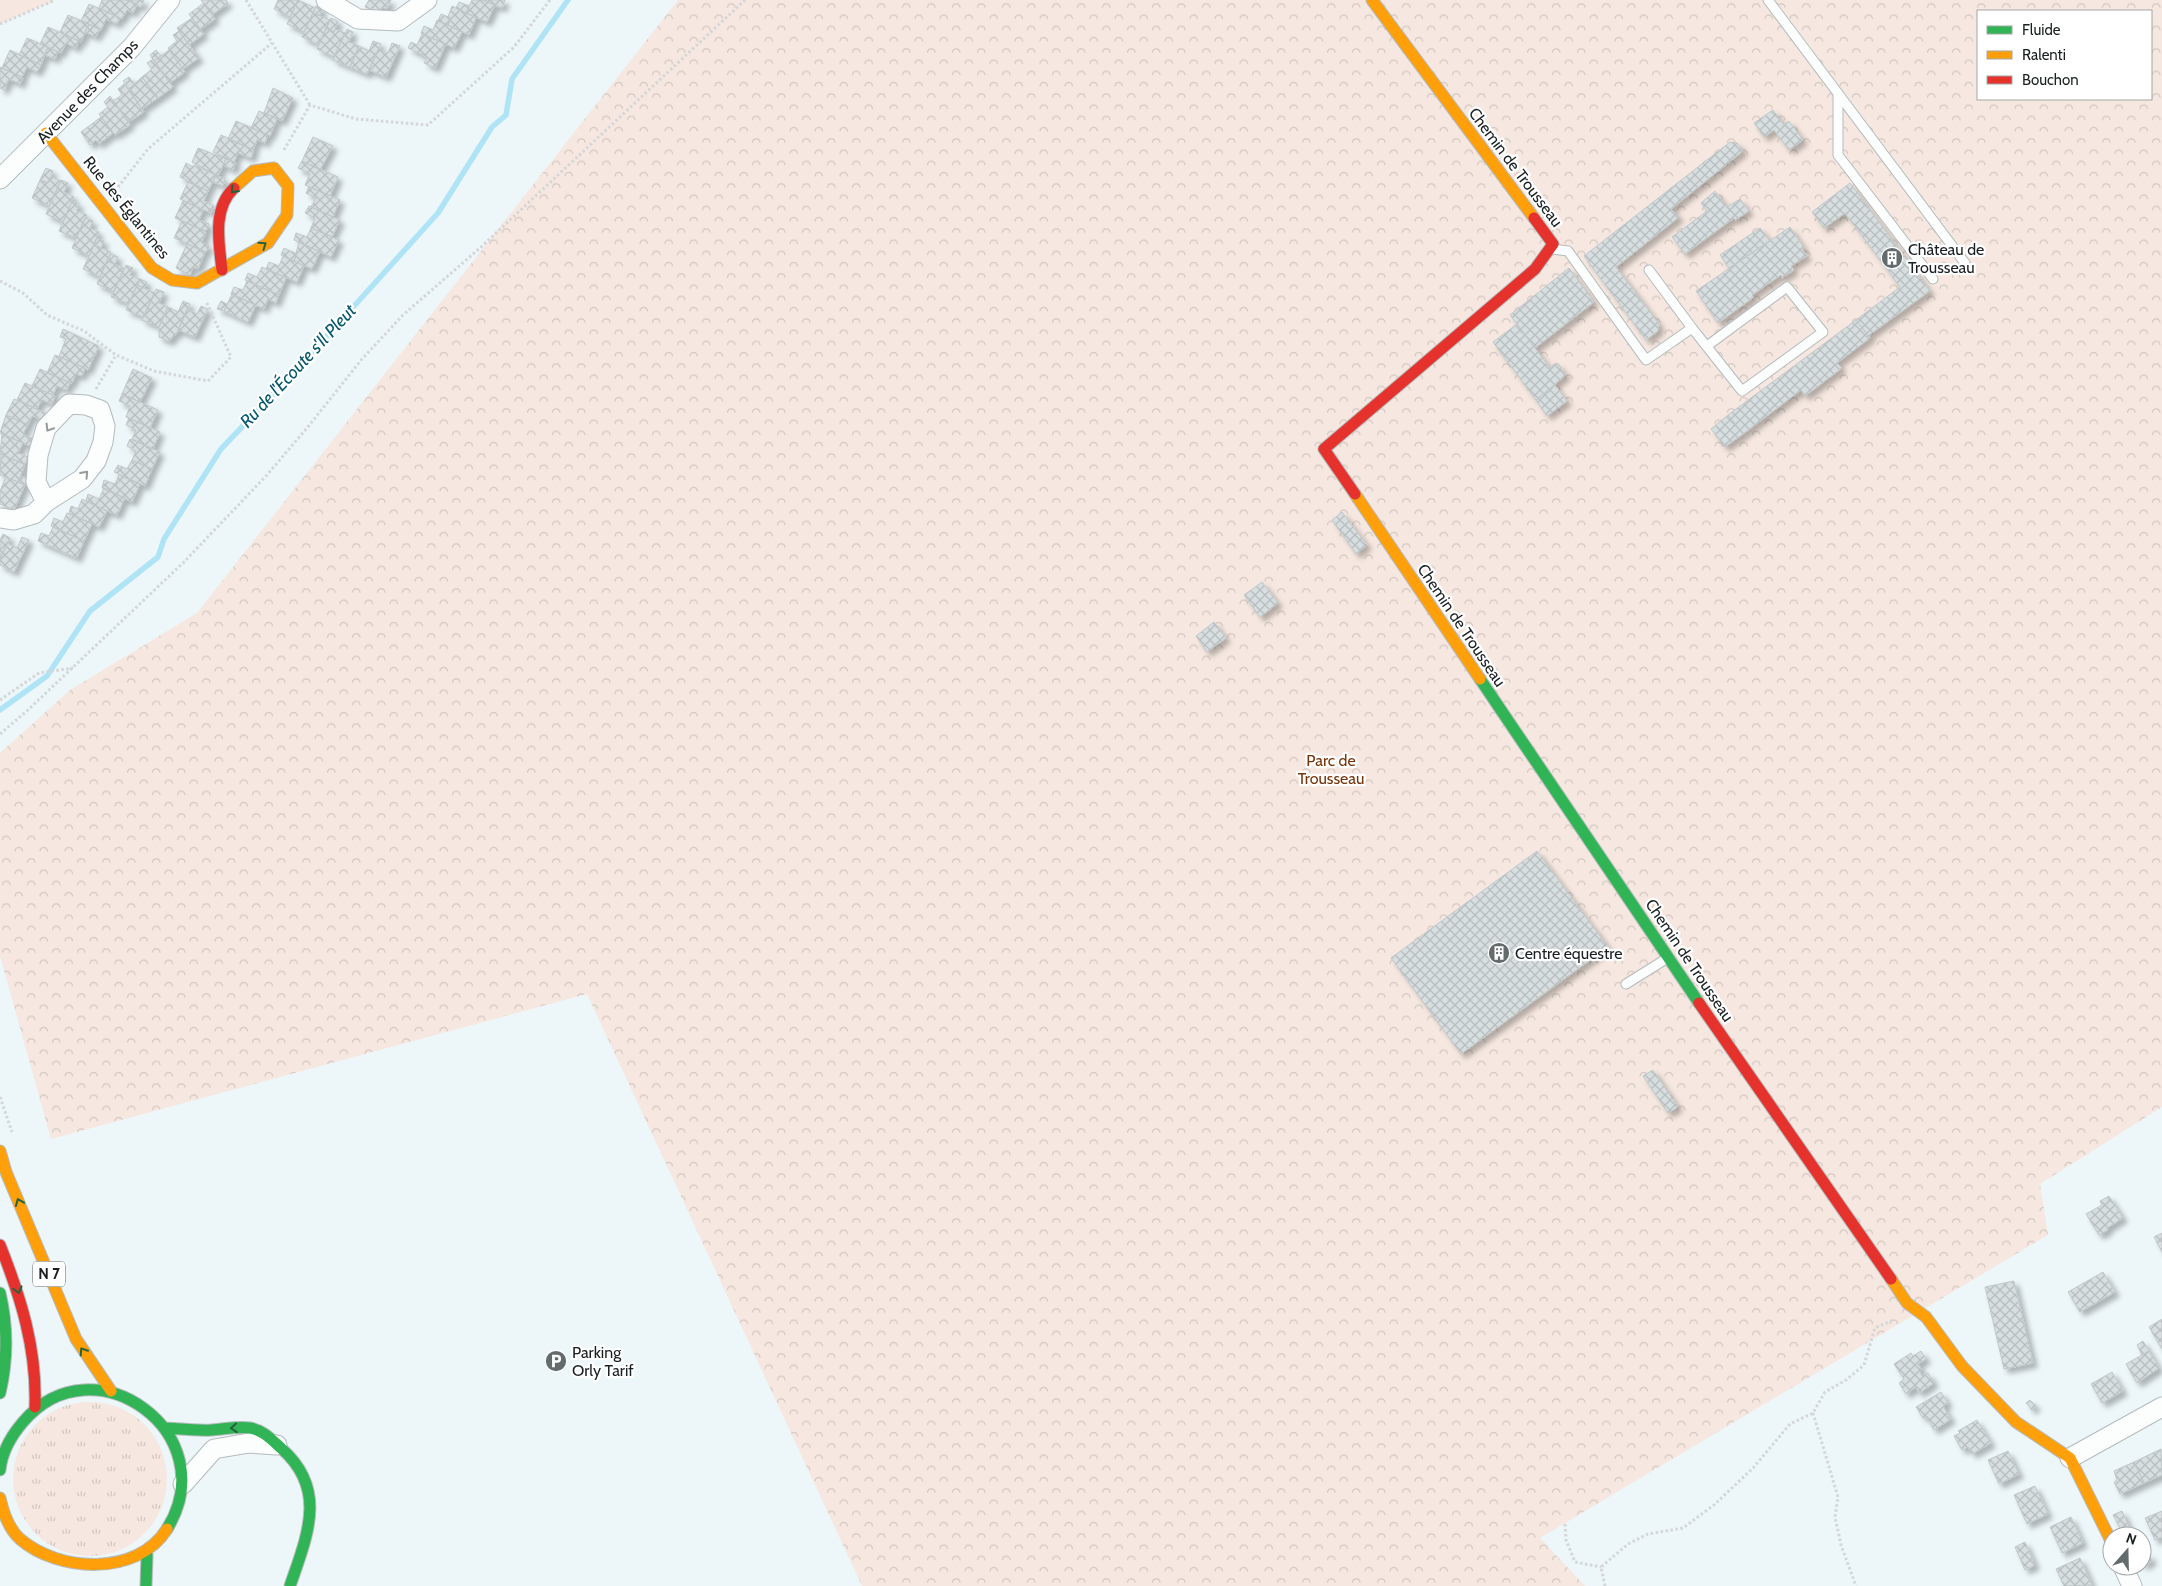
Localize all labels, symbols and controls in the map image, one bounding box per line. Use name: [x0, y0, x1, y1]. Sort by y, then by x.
legend: [1977, 10, 2152, 100]
text: Fluide: [2022, 21, 2061, 39]
street label: Avenue des Champs: [33, 35, 142, 147]
text: Ralenti: [2022, 46, 2066, 64]
text: Bouchon: [2022, 71, 2079, 89]
street label: Chemin de Trousseau: [1465, 104, 1567, 231]
street label: Rue des Églantines: [79, 152, 174, 263]
one-way arrow: [230, 185, 239, 194]
place label: Château de Trousseau: [1908, 240, 1984, 277]
one-way arrow: [257, 242, 267, 251]
building icon: Château de Trousseau: [1880, 246, 1904, 270]
water label: Ru de l'Écoute s'Il Pleut: [235, 299, 361, 432]
one-way arrow: [45, 423, 55, 432]
one-way arrow: [79, 470, 88, 479]
street label: Chemin de Trousseau: [1413, 560, 1510, 690]
park label: Parc de Trousseau: [1298, 751, 1364, 788]
street label: Chemin de Trousseau: [1641, 895, 1738, 1025]
building icon: Centre équestre: [1487, 941, 1511, 965]
place label: Centre équestre: [1515, 944, 1622, 963]
one-way arrow: [15, 1198, 25, 1207]
road number: N 7: [33, 1262, 65, 1286]
one-way arrow: [12, 1286, 22, 1294]
place label: Parking Orly Tarif: [572, 1343, 634, 1380]
one-way arrow: [80, 1347, 90, 1356]
parking icon: Parking Orly Tarif: [544, 1349, 568, 1373]
one-way arrow: [229, 1422, 237, 1433]
north arrow: [2102, 1526, 2152, 1576]
text: N: [2124, 1529, 2139, 1549]

